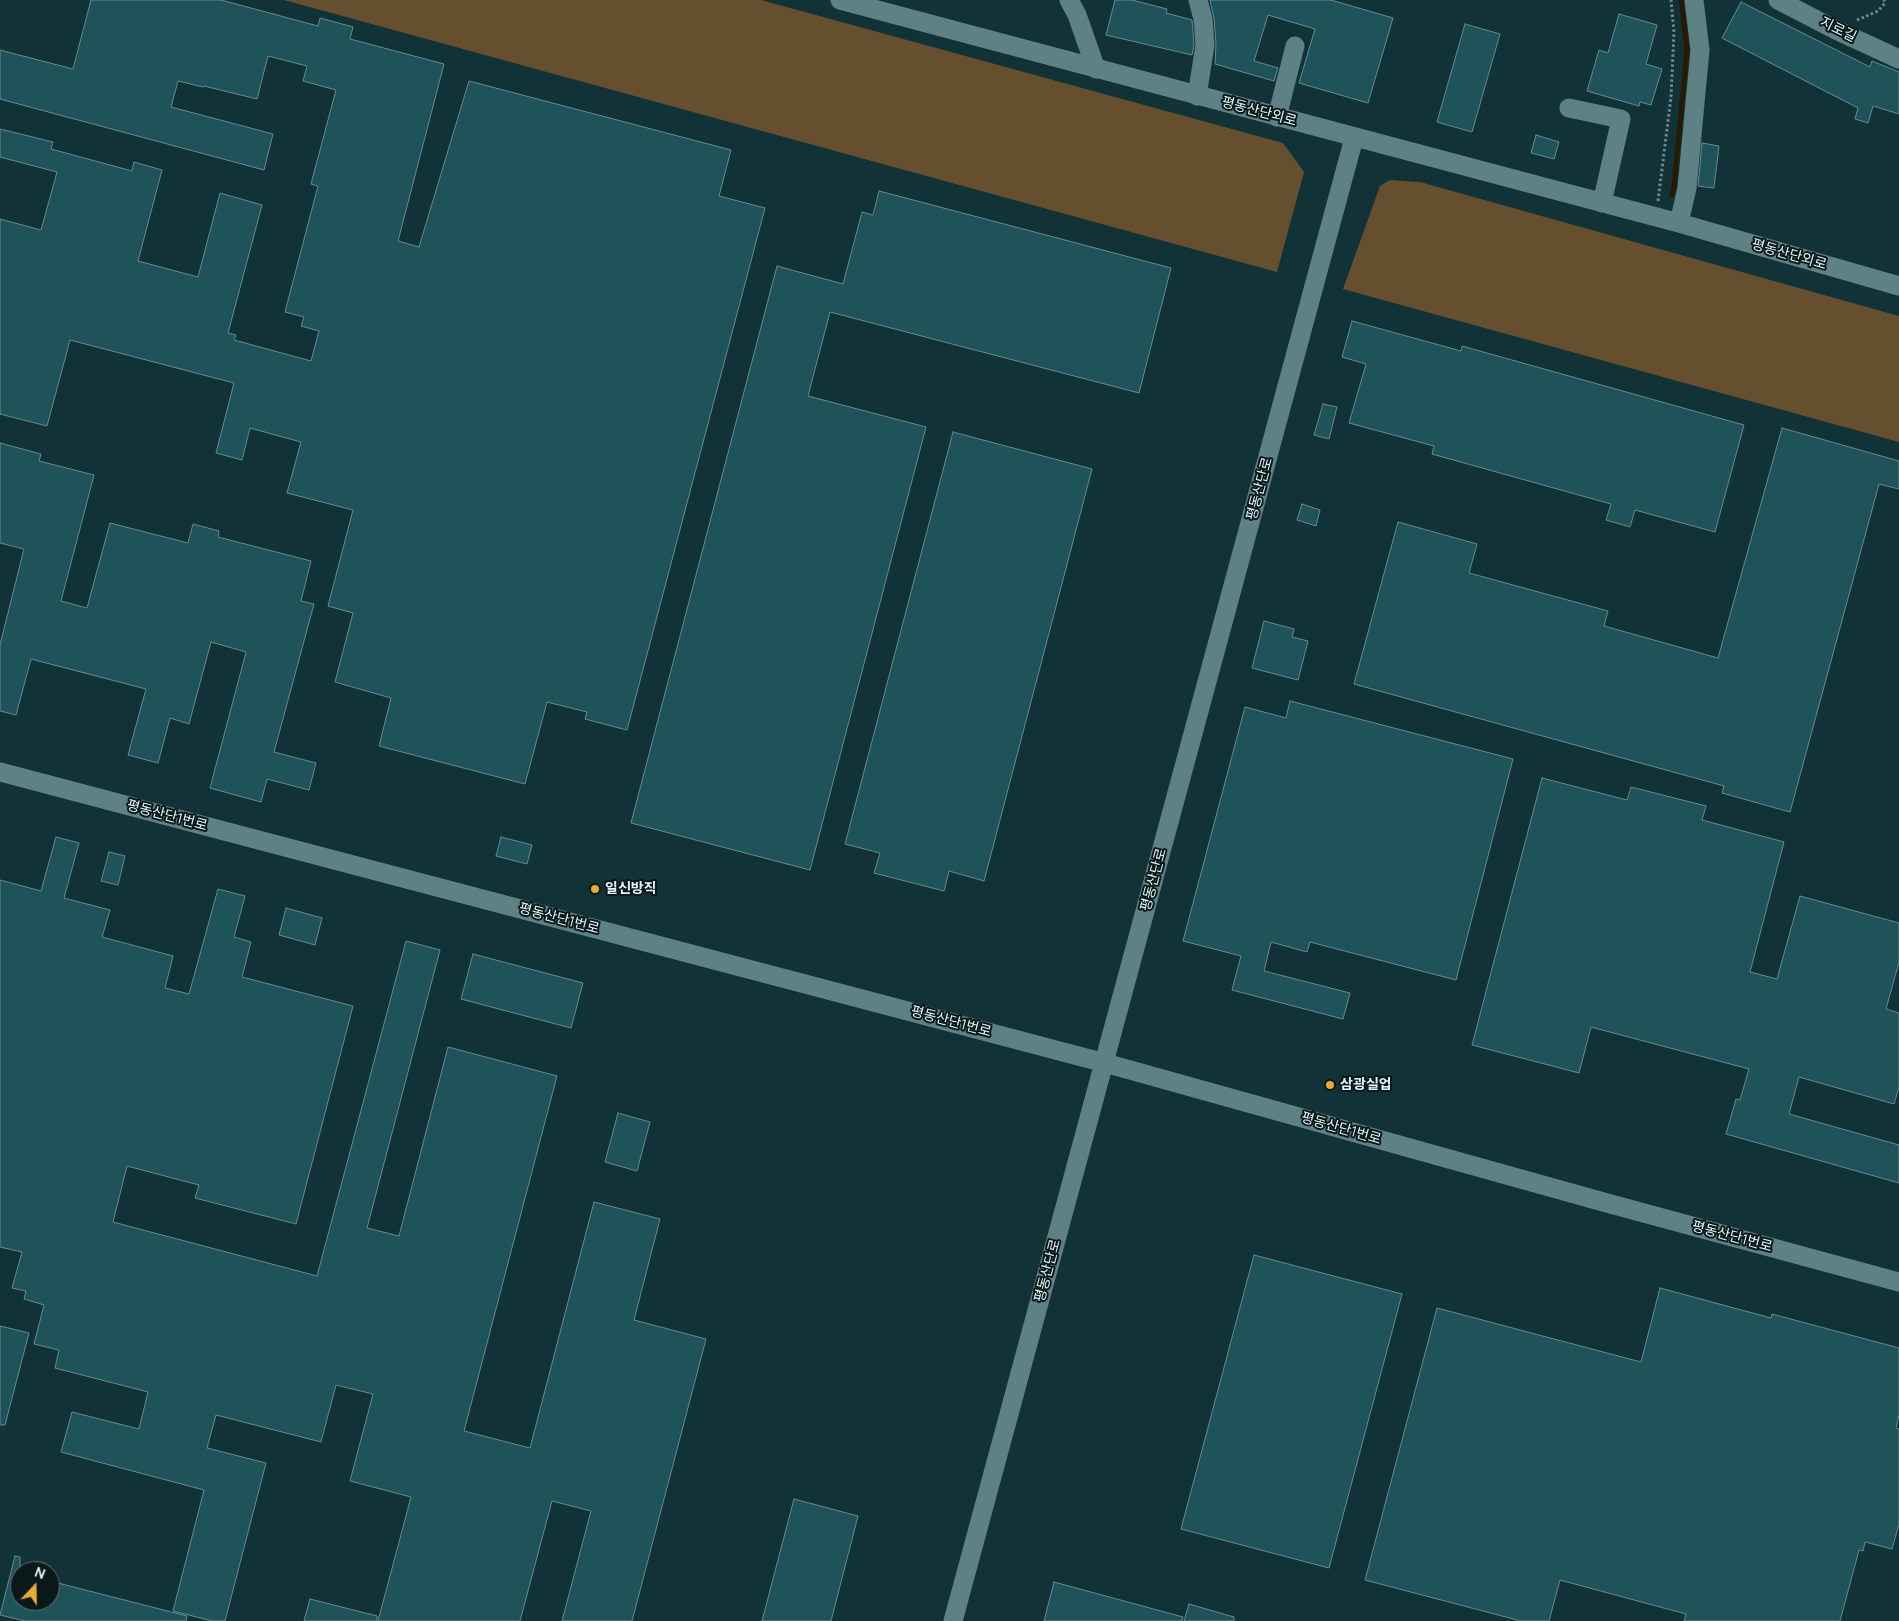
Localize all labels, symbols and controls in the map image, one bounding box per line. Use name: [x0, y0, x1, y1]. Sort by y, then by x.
street label: 지로길: [1817, 14, 1859, 46]
street label: 평동산단외로: [1220, 94, 1298, 130]
street label: 평동산단외로: [1750, 236, 1828, 274]
street label: 평동산단로: [1244, 456, 1276, 522]
street label: 평동산단1번로: [125, 797, 209, 835]
street label: 평동산단로: [1138, 847, 1170, 913]
place label: 일신방직: [605, 881, 657, 897]
marker: 일신방직: [589, 883, 601, 895]
street label: 평동산단1번로: [517, 900, 601, 938]
street label: 평동산단1번로: [909, 1003, 993, 1041]
place label: 삼광실업: [1340, 1077, 1392, 1093]
marker: 삼광실업: [1324, 1079, 1336, 1091]
street label: 평동산단1번로: [1299, 1110, 1383, 1148]
street label: 평동산단1번로: [1690, 1218, 1774, 1256]
street label: 평동산단로: [1032, 1238, 1064, 1304]
north arrow: [10, 1561, 60, 1611]
text: N: [32, 1562, 48, 1583]

